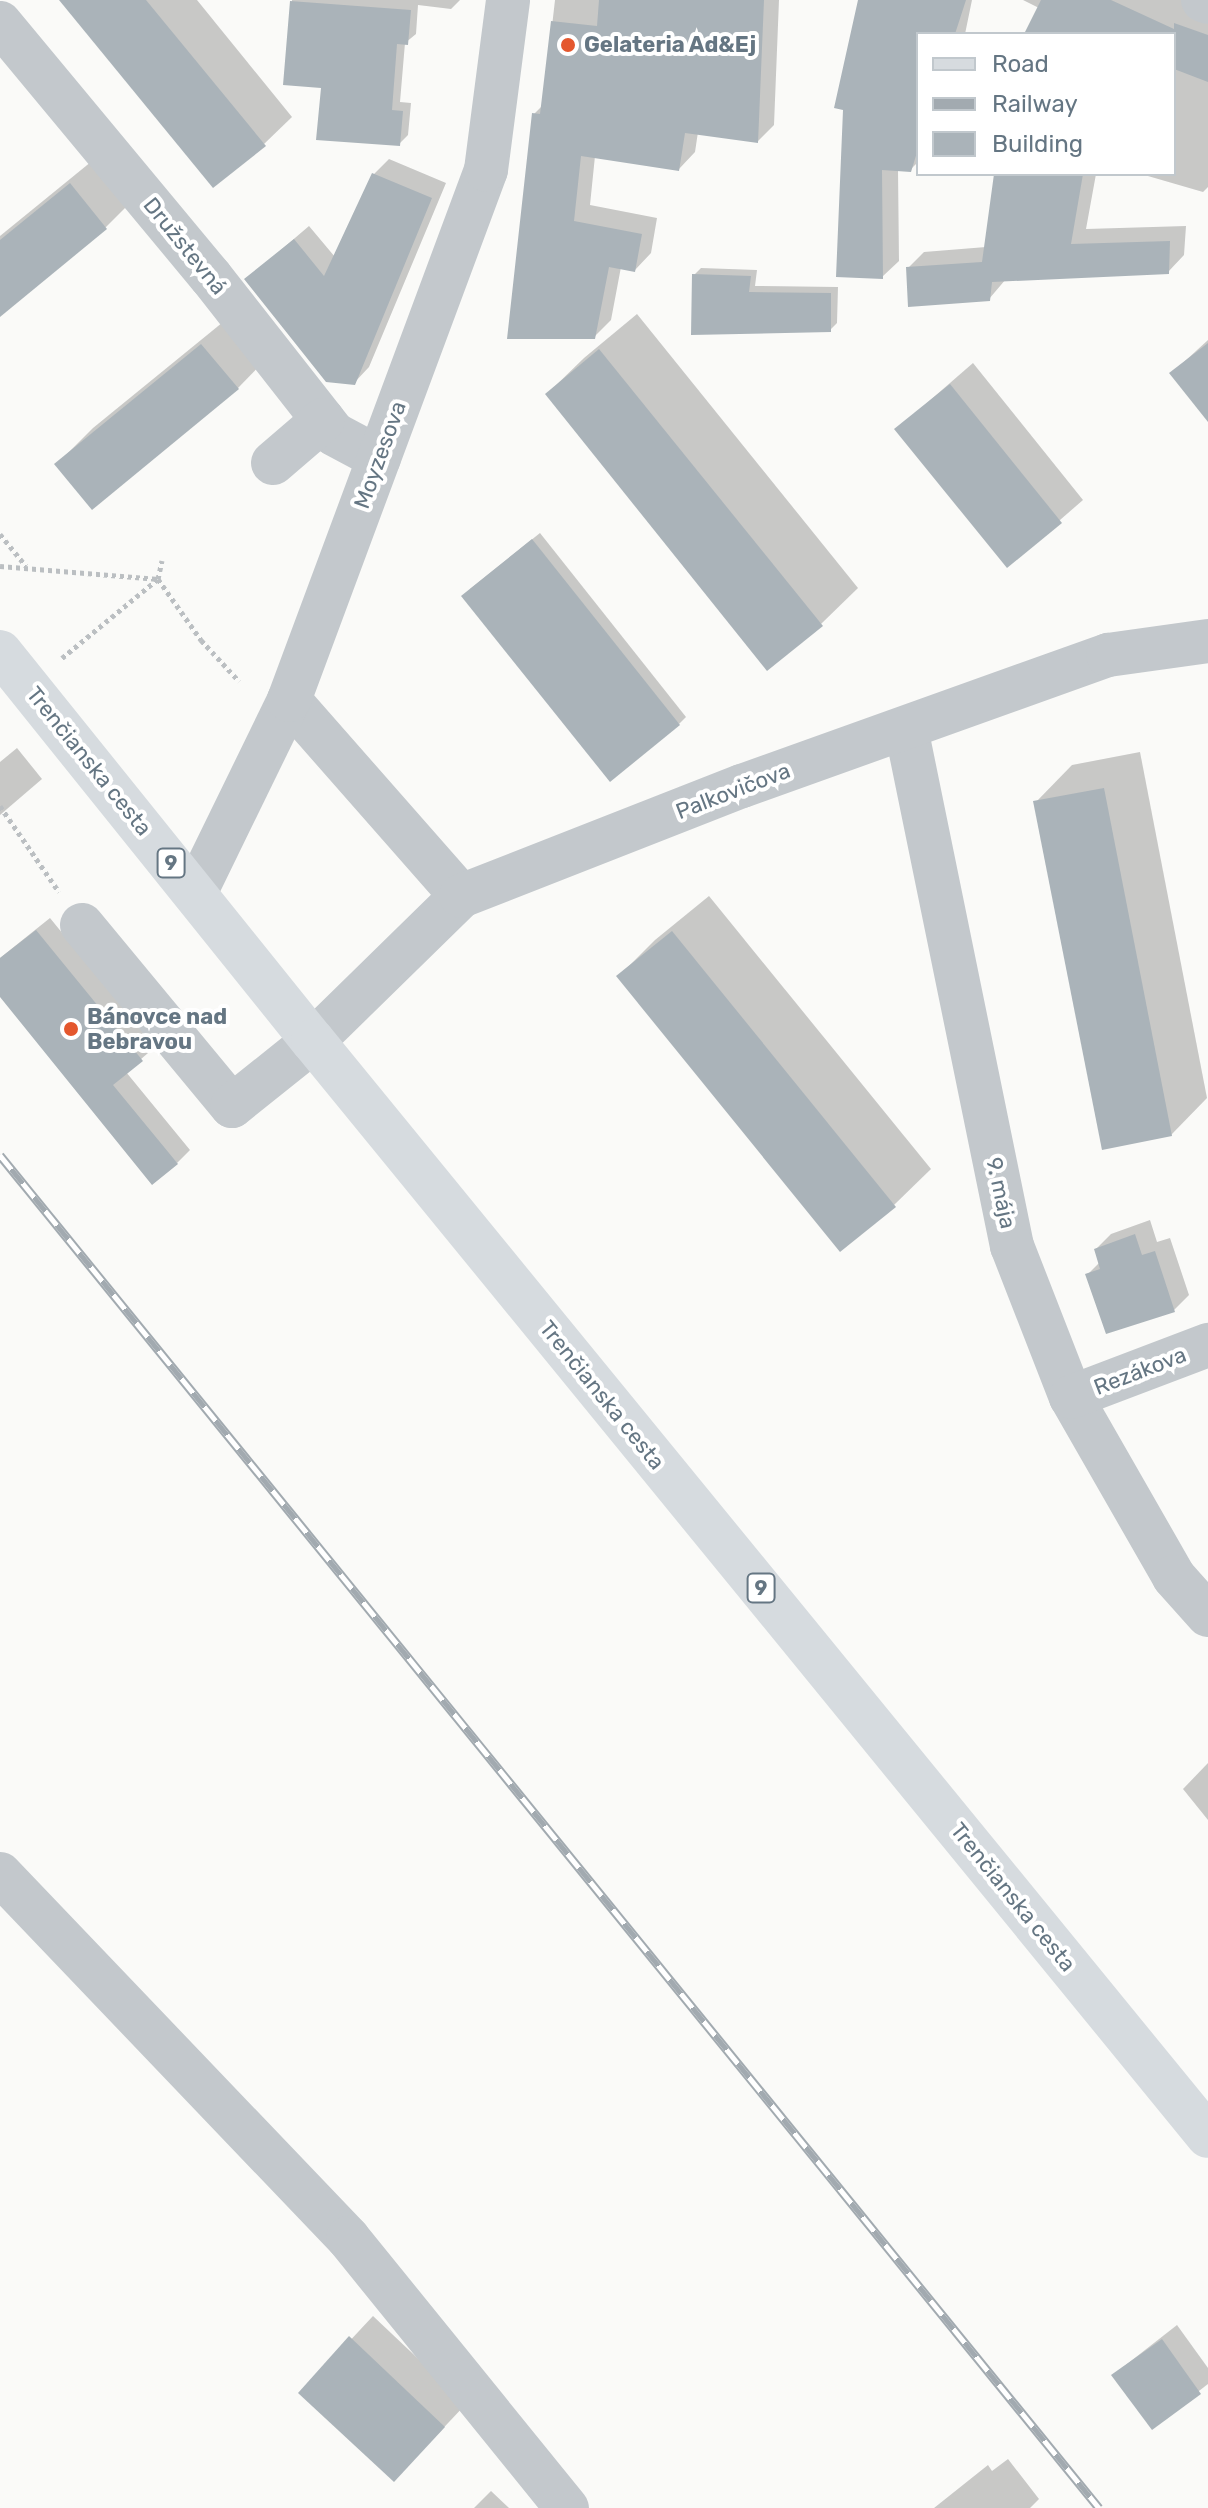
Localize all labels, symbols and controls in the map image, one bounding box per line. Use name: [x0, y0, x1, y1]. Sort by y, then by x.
place label: Gelateria Ad&Ej: [584, 32, 757, 58]
legend: [916, 32, 1176, 176]
marker: Gelateria Ad&Ej: [559, 36, 577, 54]
text: Road: [992, 50, 1049, 78]
text: Railway: [992, 90, 1078, 118]
text: Building: [992, 130, 1083, 158]
street label: Družstevná: [138, 192, 232, 300]
street label: Moyzesova: [348, 398, 412, 512]
street label: Trenčianska cesta: [21, 681, 157, 841]
street label: Palkovičova: [672, 757, 794, 825]
road number: 9: [155, 847, 187, 879]
place label: Bánovce nad Bebravou: [87, 1003, 227, 1054]
marker: Bánovce nad Bebravou: [62, 1020, 80, 1038]
street label: 9. mája: [981, 1155, 1021, 1231]
street label: Trenčianska cesta: [534, 1315, 670, 1475]
street label: Rezákova: [1090, 1341, 1190, 1401]
road number: 9: [745, 1572, 777, 1604]
street label: Trenčianska cesta: [945, 1817, 1081, 1977]

